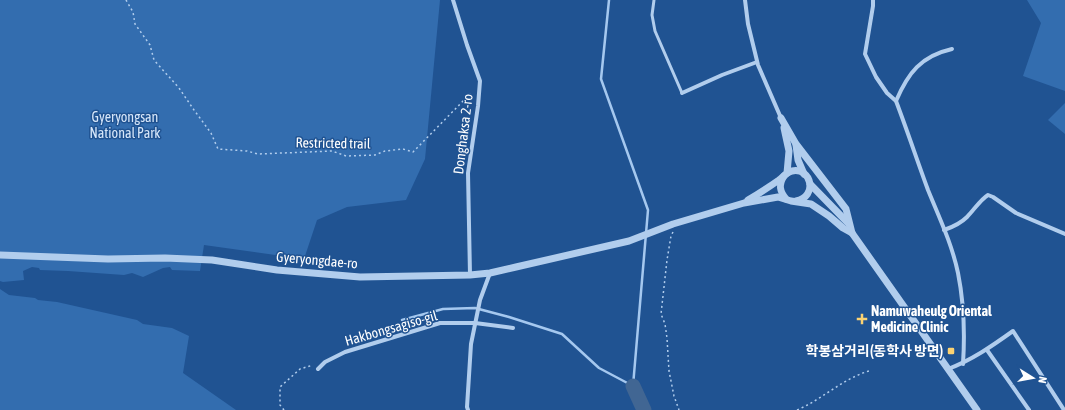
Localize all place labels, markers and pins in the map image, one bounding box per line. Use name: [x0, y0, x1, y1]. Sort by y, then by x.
place label: Namuwaheulg Oriental Medicine Clinic: [871, 303, 992, 335]
marker: Namuwaheulg Oriental Medicine Clinic: [856, 313, 868, 325]
place label: 학봉삼거리(동학사 방면): [806, 343, 943, 359]
marker: 학봉삼거리(동학사 방면): [946, 346, 956, 356]

